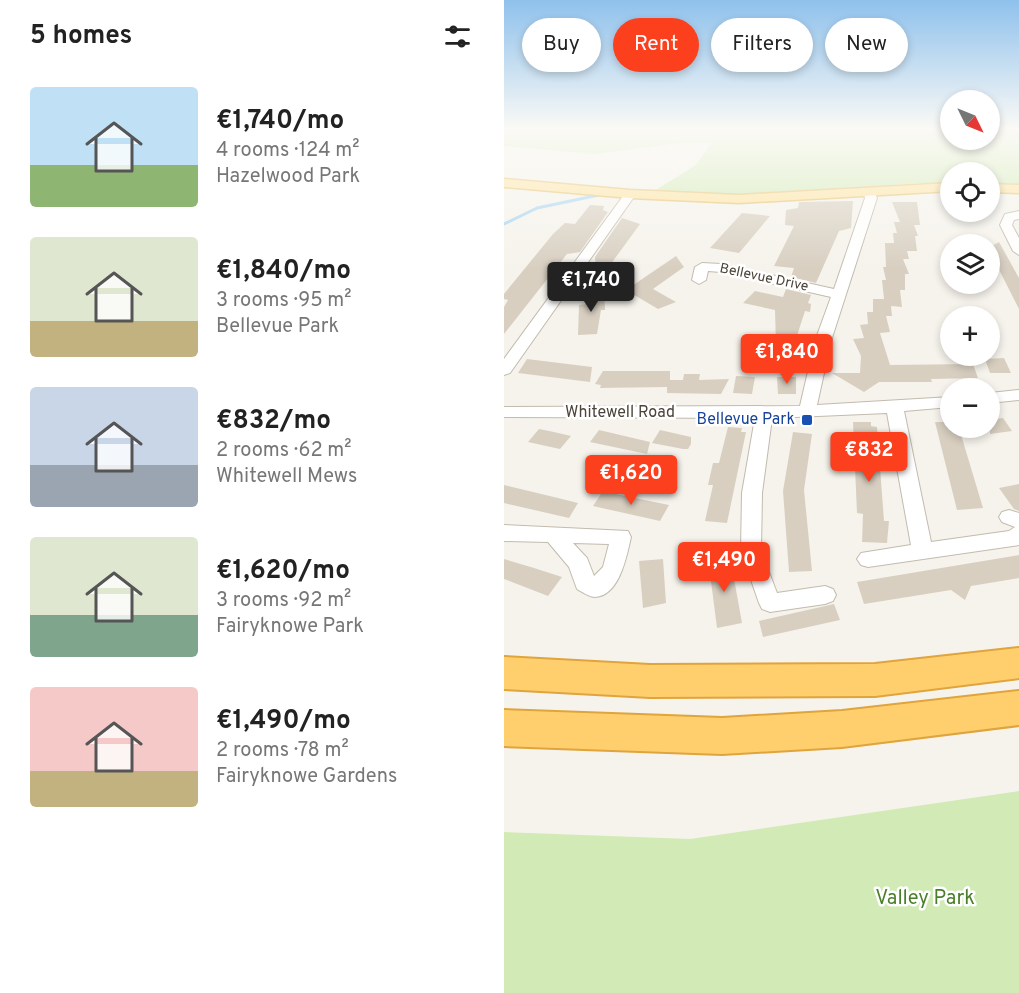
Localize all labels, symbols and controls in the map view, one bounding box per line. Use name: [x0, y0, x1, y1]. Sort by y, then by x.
chip: Buy: [522, 18, 601, 72]
chip: Rent: [613, 18, 699, 72]
chip: Filters: [711, 18, 813, 72]
chip: New: [825, 18, 908, 72]
text: 5 homes: [30, 20, 132, 53]
icon: filters: [441, 20, 474, 53]
north arrow: [940, 90, 1000, 150]
map controls: [940, 90, 1000, 438]
text: €1,740/mo: [216, 105, 344, 138]
icon: home: [78, 111, 150, 183]
text: 4 rooms · 124 m²: [216, 138, 359, 164]
button: locate: [940, 162, 1000, 222]
text: Hazelwood Park: [216, 164, 360, 190]
button: layers: [940, 234, 1000, 294]
text: €1,840/mo: [216, 255, 351, 288]
street label: Bellevue Drive: [718, 260, 810, 296]
icon: home: [78, 261, 150, 333]
pin: €1,740: [542, 262, 640, 313]
text: €1,740: [561, 268, 621, 294]
text: 3 rooms · 95 m²: [216, 288, 352, 314]
button: +: [940, 306, 1000, 366]
text: Bellevue Park: [216, 314, 339, 340]
pin: €1,840: [738, 334, 836, 385]
text: €1,840: [755, 340, 819, 366]
button: −: [940, 378, 1000, 438]
street label: Whitewell Road: [565, 403, 675, 423]
text: €832/mo: [216, 405, 331, 438]
place label: Bellevue Park: [697, 410, 795, 430]
icon: home: [78, 411, 150, 483]
marker: Bellevue Park: [800, 413, 814, 427]
pin: €832: [833, 432, 905, 483]
text: 2 rooms · 62 m²: [216, 438, 352, 464]
text: €832: [844, 438, 894, 464]
pin: €1,620: [582, 455, 680, 506]
text: €1,620: [599, 461, 663, 487]
text: Whitewell Mews: [216, 464, 357, 490]
pin: €1,490: [675, 542, 773, 593]
text: €1,490: [692, 548, 756, 574]
text: €1,620/mo: [216, 555, 350, 588]
icon: home: [78, 561, 150, 633]
text: 3 rooms · 92 m²: [216, 588, 351, 614]
text: Fairyknowe Park: [216, 614, 364, 640]
text: €1,490/mo: [216, 705, 351, 738]
icon: home: [78, 711, 150, 783]
text: 2 rooms · 78 m²: [216, 738, 349, 764]
text: Fairyknowe Gardens: [216, 764, 397, 790]
park label: Valley Park: [875, 886, 975, 912]

